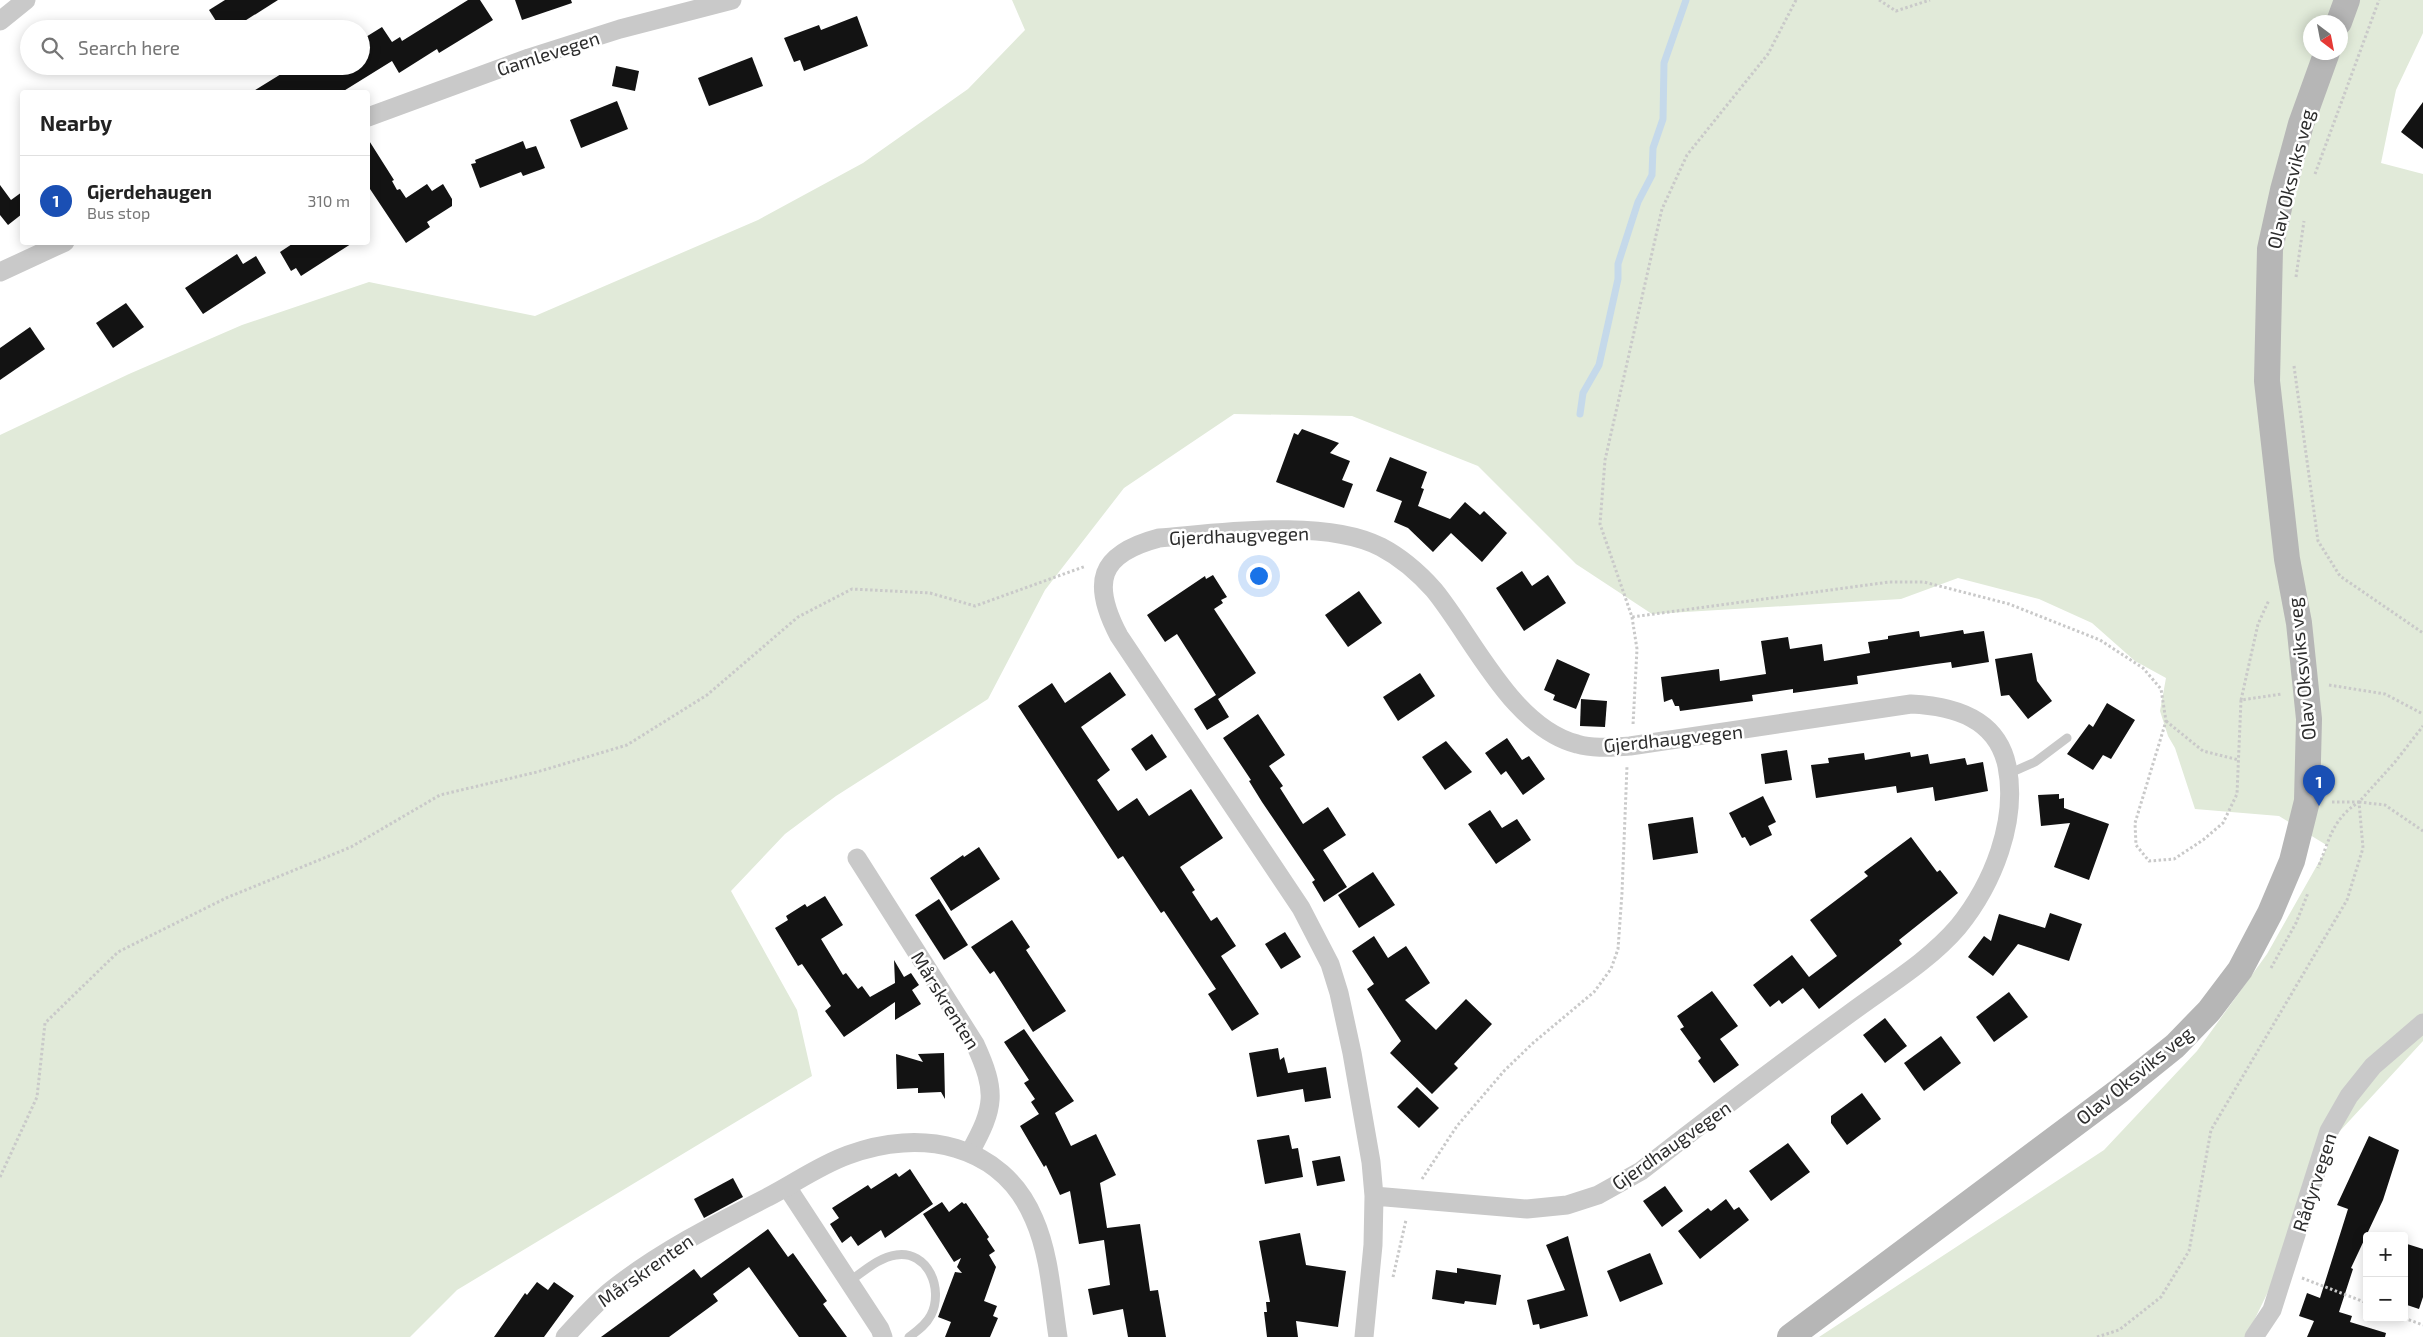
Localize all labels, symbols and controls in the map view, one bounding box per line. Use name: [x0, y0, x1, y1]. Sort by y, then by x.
north arrow: [2303, 15, 2348, 60]
search box: [20, 20, 370, 75]
street label: Gamlevegen: [494, 26, 602, 80]
icon: search: [38, 34, 66, 62]
text: Search here: [78, 36, 180, 59]
street label: Olav Oksviks veg: [2262, 106, 2319, 251]
text: Nearby: [40, 110, 112, 135]
text: Gjerdehaugen: [87, 180, 212, 203]
text: 1: [53, 191, 59, 210]
text: 310 m: [308, 191, 350, 210]
text: Bus stop: [87, 203, 150, 222]
street label: Gjerdhaugvegen: [1169, 521, 1309, 549]
your location: [1246, 563, 1272, 589]
street label: Olav Oksviks veg: [2282, 596, 2320, 741]
street label: Gjerdhaugvegen: [1602, 719, 1744, 757]
pin: 1: [2303, 765, 2335, 806]
street label: Mårskrenten: [907, 947, 985, 1053]
street label: Olav Oksviks veg: [2071, 1021, 2197, 1129]
street label: Gjerdhaugvegen: [1607, 1095, 1735, 1195]
street label: Rådyrvegen: [2287, 1130, 2341, 1234]
street label: Mårskrenten: [593, 1229, 697, 1311]
map controls: [2363, 1232, 2408, 1322]
button: +: [2363, 1232, 2408, 1277]
button: −: [2363, 1277, 2408, 1322]

